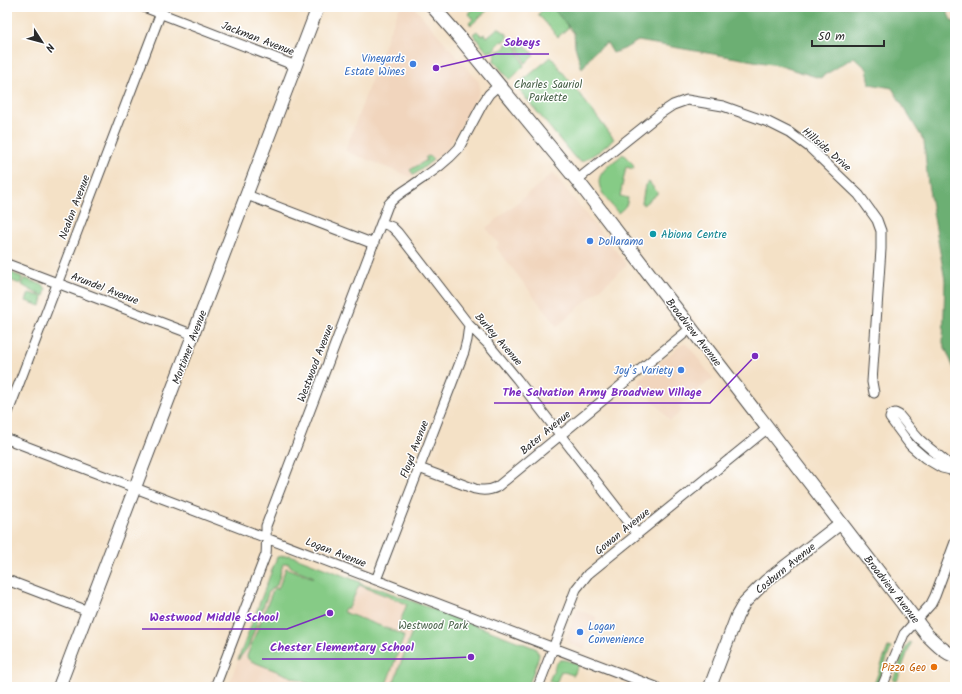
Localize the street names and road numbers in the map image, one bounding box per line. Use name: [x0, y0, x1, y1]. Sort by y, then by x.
street label: Jackman Avenue: [219, 17, 297, 61]
street label: Hillside Drive: [798, 123, 855, 176]
street label: Nealon Avenue: [54, 172, 96, 242]
street label: Arundel Avenue: [68, 268, 141, 310]
street label: Broadview Avenue: [661, 294, 726, 371]
street label: Mortimer Avenue: [167, 308, 212, 387]
street label: Burley Avenue: [470, 309, 527, 370]
street label: Westwood Avenue: [293, 322, 339, 405]
street label: Bater Avenue: [516, 406, 575, 460]
street label: Floyd Avenue: [396, 418, 434, 481]
street label: Gowan Avenue: [591, 504, 654, 560]
street label: Logan Avenue: [303, 533, 369, 573]
street label: Cosburn Avenue: [751, 539, 820, 599]
street label: Broadview Avenue: [859, 551, 924, 628]

